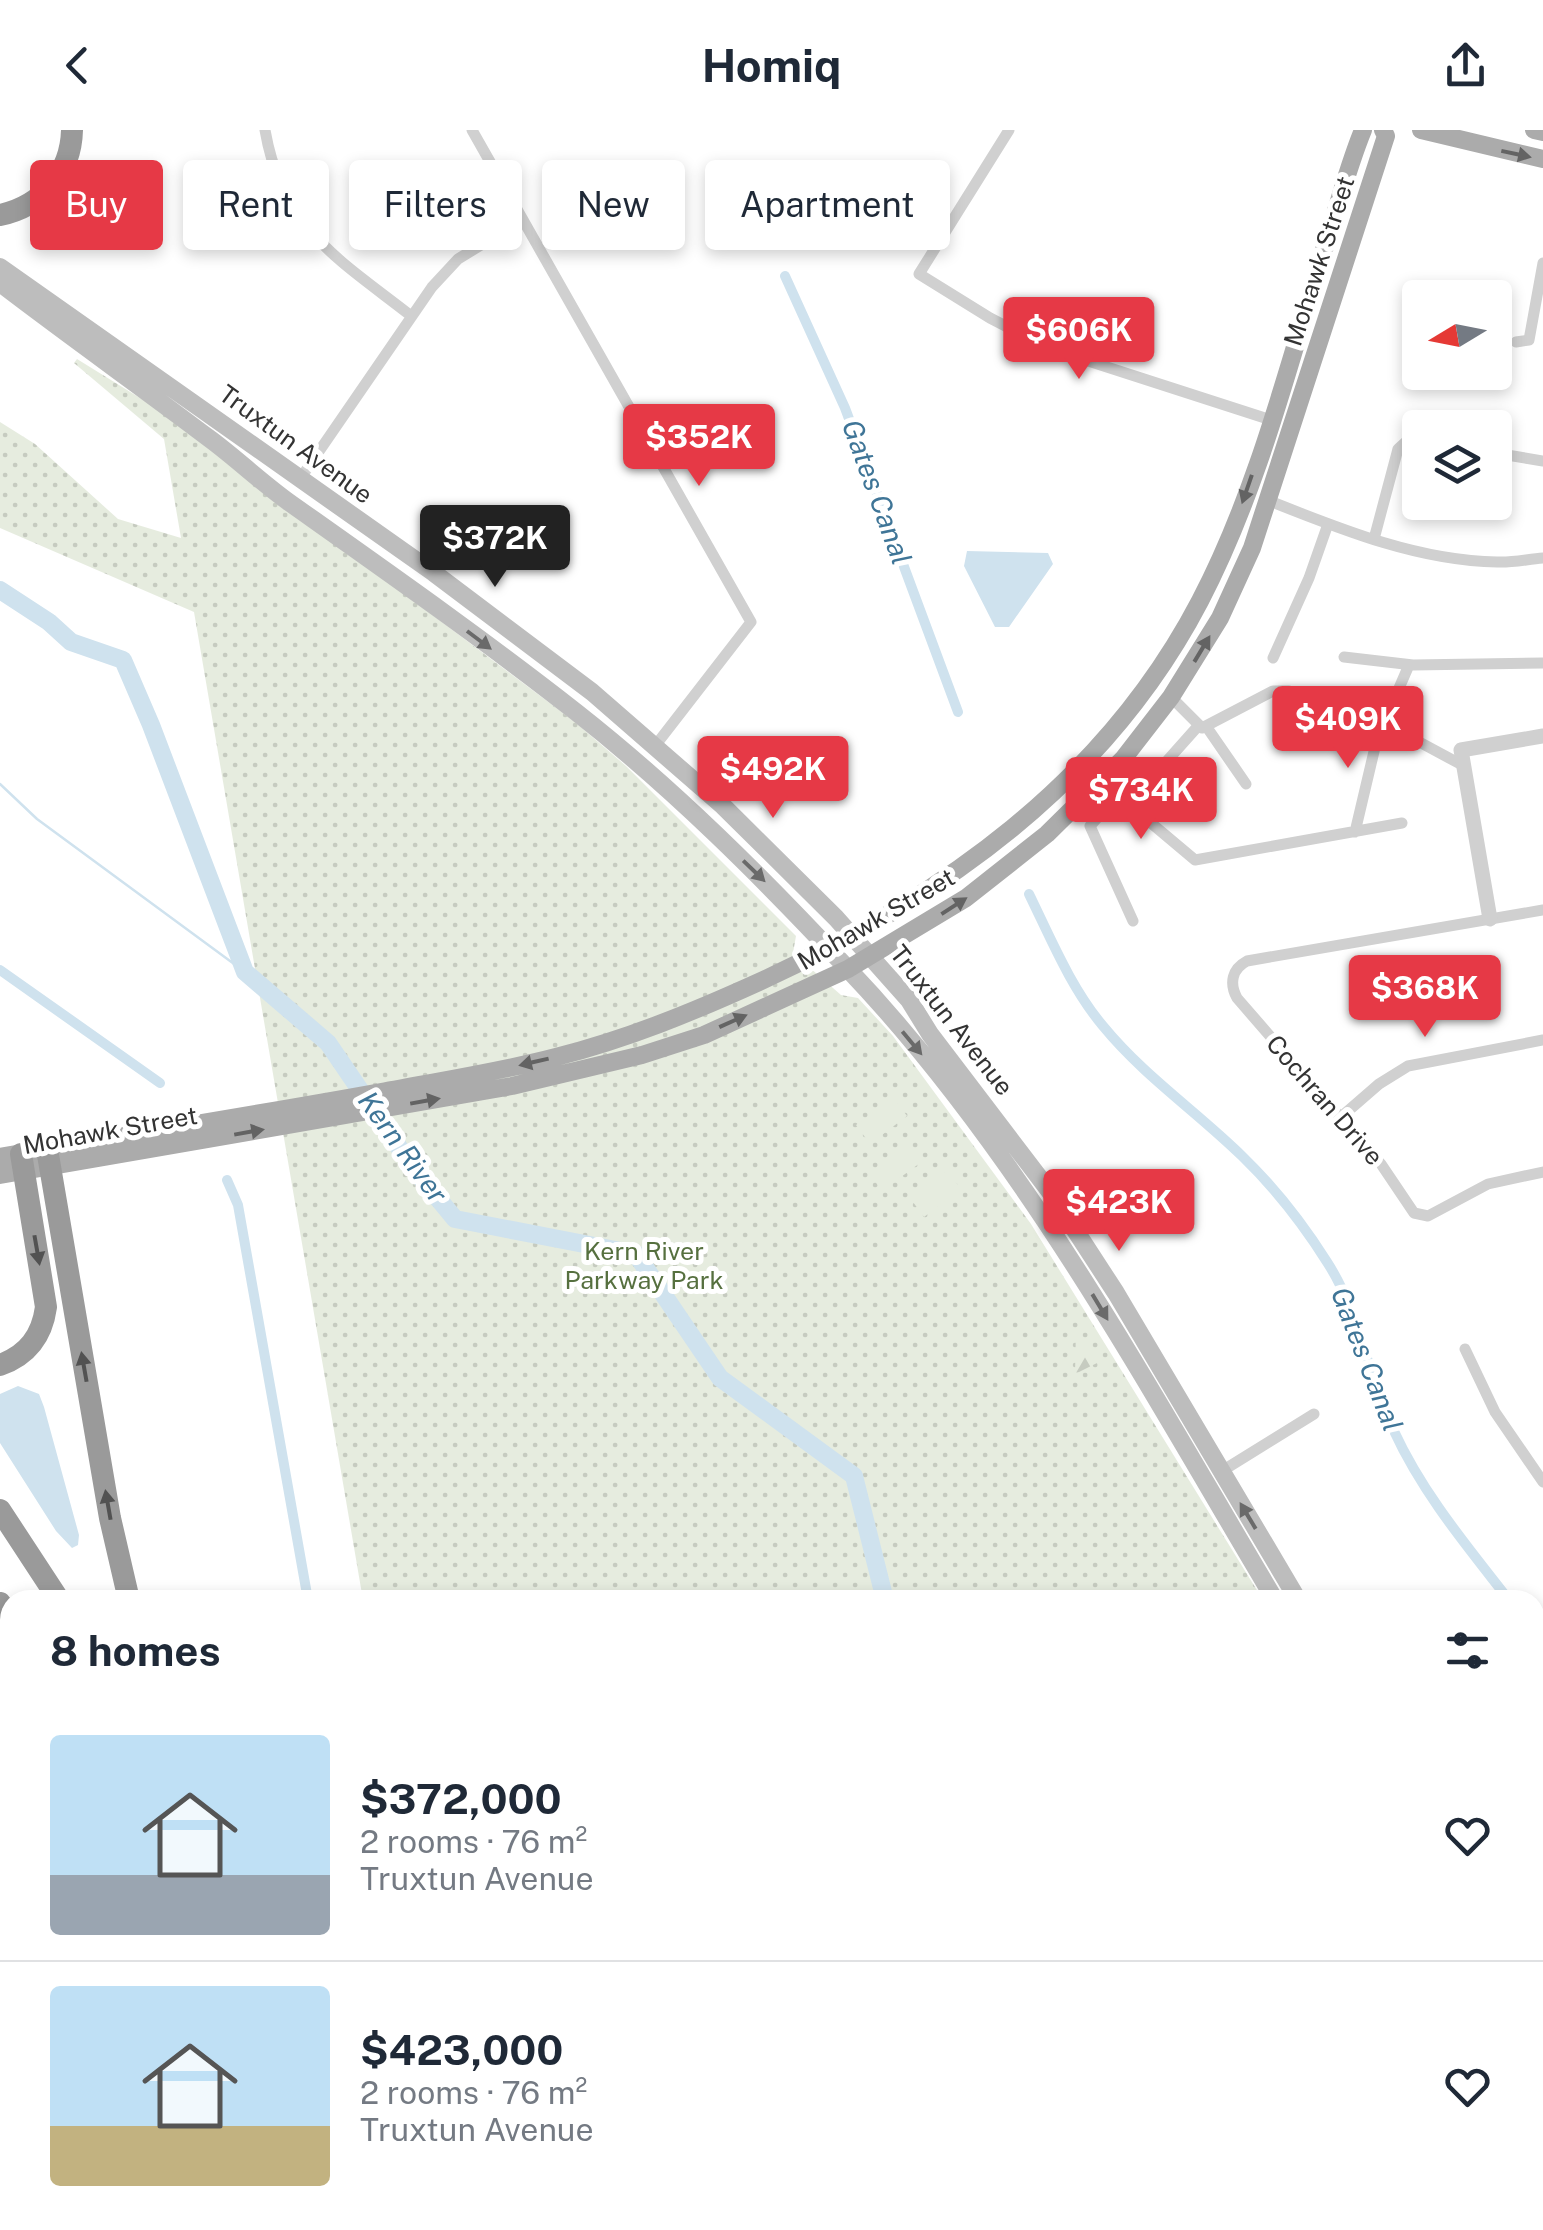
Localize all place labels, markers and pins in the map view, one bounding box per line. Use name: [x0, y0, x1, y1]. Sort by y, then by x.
pin: $606K: [1009, 297, 1149, 382]
pin: $352K: [629, 404, 769, 489]
pin: $372K: [425, 505, 565, 590]
pin: $409K: [1278, 686, 1418, 771]
pin: $492K: [703, 736, 843, 821]
pin: $734K: [1071, 757, 1211, 842]
pin: $368K: [1355, 955, 1495, 1040]
pin: $423K: [1049, 1169, 1189, 1254]

